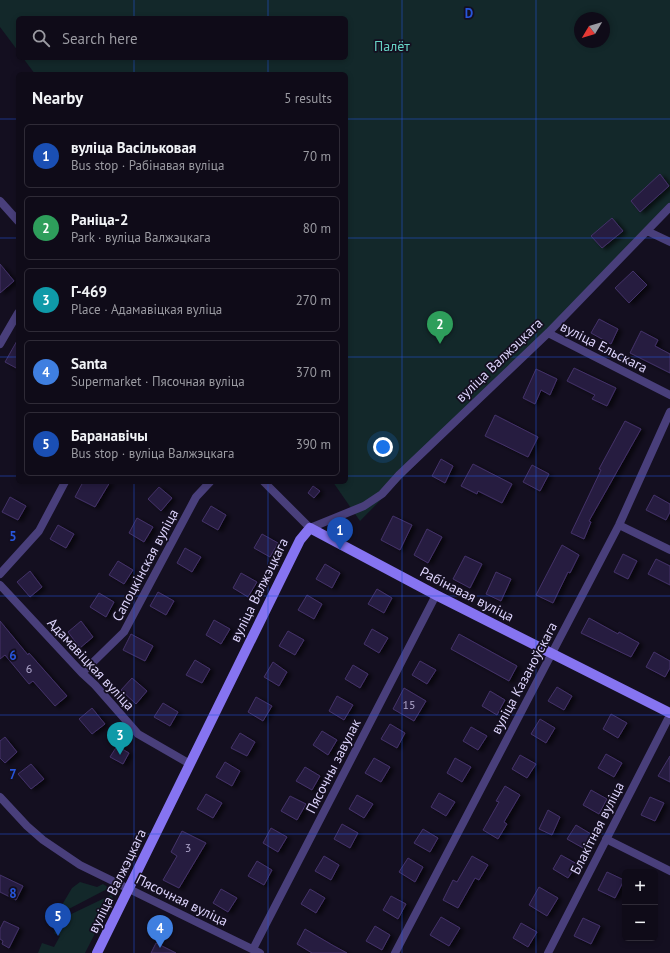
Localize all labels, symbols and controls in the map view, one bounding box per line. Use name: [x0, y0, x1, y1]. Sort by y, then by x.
text: D: [465, 5, 473, 22]
north arrow: [574, 12, 610, 48]
search box: [16, 16, 348, 60]
icon: search: [30, 27, 52, 49]
text: Search here: [62, 29, 138, 48]
park label: Палёт: [374, 37, 410, 55]
text: Nearby: [32, 87, 83, 109]
text: 5 results: [284, 90, 332, 107]
text: вуліца Васільковая: [71, 138, 196, 157]
text: 1: [42, 148, 50, 165]
text: 70 m: [303, 148, 331, 165]
text: Bus stop · Рабінавая вуліца: [71, 157, 224, 174]
text: Раніца-2: [71, 210, 129, 229]
text: 2: [42, 220, 50, 237]
text: 80 m: [303, 220, 331, 237]
text: Park · вуліца Валжэцкага: [71, 229, 211, 246]
text: Г-469: [71, 282, 107, 301]
text: 3: [42, 292, 50, 309]
text: 270 m: [296, 292, 331, 309]
text: Place · Адамавіцкая вуліца: [71, 301, 222, 318]
pin: 2: [427, 311, 453, 344]
street label: вуліца Валжэцкага: [452, 314, 546, 406]
street label: вуліца Ельскага: [557, 317, 651, 377]
text: Santa: [71, 354, 107, 373]
text: 4: [42, 364, 50, 381]
text: 370 m: [296, 364, 331, 381]
text: Supermarket · Пясочная вуліца: [71, 373, 245, 390]
text: Баранавічы: [71, 426, 148, 445]
text: 5: [42, 436, 50, 453]
text: 390 m: [296, 436, 331, 453]
your location: [373, 437, 393, 457]
text: Bus stop · вуліца Валжэцкага: [71, 445, 234, 462]
street label: Сапоцкінская вуліца: [108, 506, 182, 624]
pin: 1: [327, 517, 353, 550]
text: 5: [9, 528, 17, 545]
street label: вуліца Валжэцкага: [226, 535, 292, 645]
street label: Рабінавая вуліца: [417, 563, 517, 625]
street label: Адамавіцкая вуліца: [44, 614, 138, 714]
street label: вуліца Казаноўскага: [487, 619, 561, 737]
text: 6: [9, 647, 17, 664]
house number: 6: [26, 661, 32, 676]
house number: 15: [402, 697, 416, 712]
street label: Пясочны завулак: [301, 715, 365, 816]
pin: 3: [107, 722, 133, 755]
text: 7: [9, 766, 17, 783]
street label: Блакітная вуліца: [566, 779, 628, 877]
street label: вуліца Валжэцкага: [84, 826, 150, 936]
house number: 3: [185, 840, 191, 855]
map controls: [622, 869, 658, 941]
button: +: [622, 869, 658, 905]
street label: Пясочная вуліца: [133, 870, 231, 930]
text: 8: [9, 885, 17, 902]
pin: 5: [45, 903, 71, 936]
button: −: [622, 905, 658, 941]
pin: 4: [147, 915, 173, 948]

